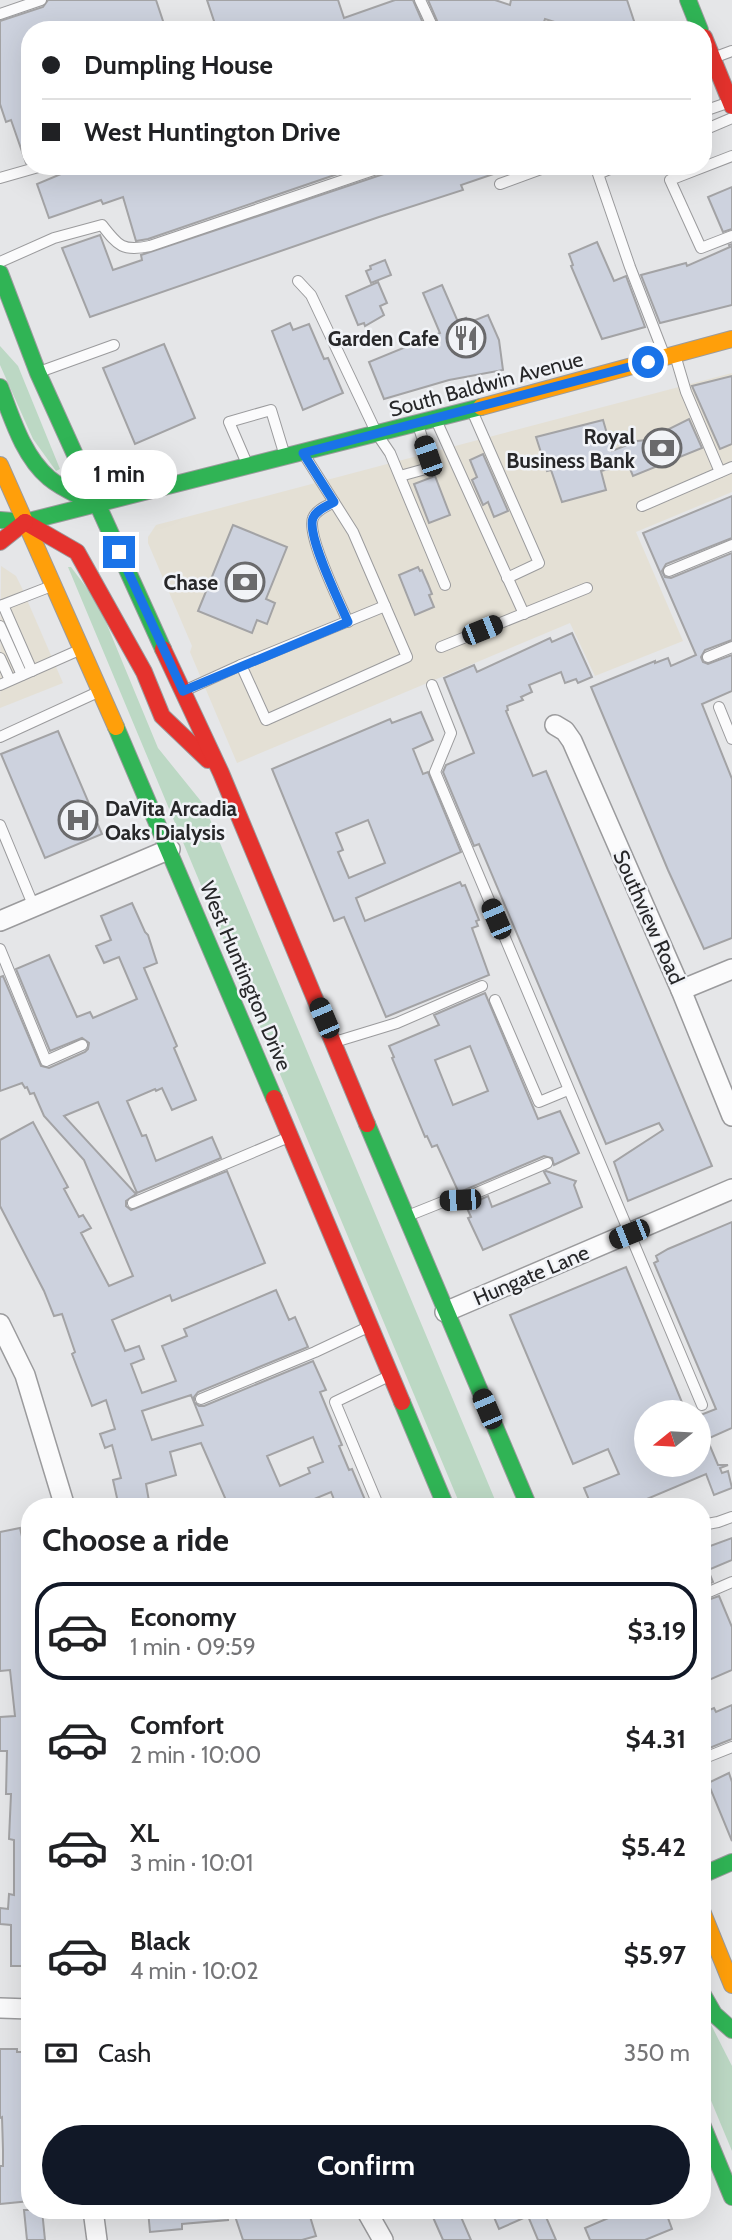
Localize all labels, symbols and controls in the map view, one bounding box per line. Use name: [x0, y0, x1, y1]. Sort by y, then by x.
text: Dumpling House: [84, 49, 273, 81]
text: West Huntington Drive: [84, 116, 340, 148]
restaurant icon: Garden Cafe: [445, 317, 487, 359]
place label: Garden Cafe: [328, 326, 439, 351]
street label: South Baldwin Avenue: [386, 346, 586, 422]
route start: [632, 346, 664, 378]
place label: Royal Business Bank: [506, 424, 636, 473]
bank icon: Royal Business Bank: [641, 427, 683, 469]
car: [412, 433, 445, 479]
callout: 1 min: [61, 450, 177, 500]
text: 1 min: [93, 460, 145, 488]
route end: [103, 536, 135, 568]
bank icon: Chase: [224, 561, 266, 603]
place label: Chase: [163, 570, 218, 595]
car: [459, 612, 506, 648]
place label: DaVita Arcadia Oaks Dialysis: [105, 796, 237, 845]
hospital icon: DaVita Arcadia Oaks Dialysis: [57, 799, 99, 841]
street label: Southview Road: [608, 846, 690, 988]
street label: West Huntington Drive: [195, 878, 297, 1075]
car: [479, 896, 514, 942]
car: [307, 995, 342, 1041]
car: [439, 1188, 482, 1212]
car: [606, 1216, 653, 1252]
street label: Hungate Lane: [469, 1239, 593, 1311]
car: [470, 1386, 505, 1432]
north arrow: [634, 1400, 710, 1477]
map controls: [634, 1400, 711, 1477]
text: Choose a ride: [42, 1520, 229, 1559]
icon: car: [46, 1600, 109, 1663]
text: Economy: [130, 1601, 236, 1633]
text: $3.19: [627, 1615, 686, 1647]
text: 1 min · 09:59: [130, 1633, 256, 1661]
icon: car: [46, 1708, 109, 1771]
text: Comfort: [130, 1709, 224, 1741]
text: $4.31: [625, 1723, 686, 1755]
text: 2 min · 10:00: [130, 1741, 261, 1769]
icon: car: [46, 1816, 109, 1879]
text: XL: [130, 1817, 159, 1849]
text: $5.42: [621, 1831, 686, 1863]
text: 3 min · 10:01: [130, 1849, 253, 1877]
icon: car: [46, 1924, 109, 1987]
text: Black: [130, 1925, 190, 1957]
text: $5.97: [624, 1939, 686, 1971]
text: 4 min · 10:02: [130, 1957, 259, 1985]
icon: cash: [42, 2034, 80, 2072]
text: Cash: [98, 2037, 151, 2069]
text: 350 m: [624, 2039, 690, 2067]
button: Confirm: [42, 2125, 690, 2205]

